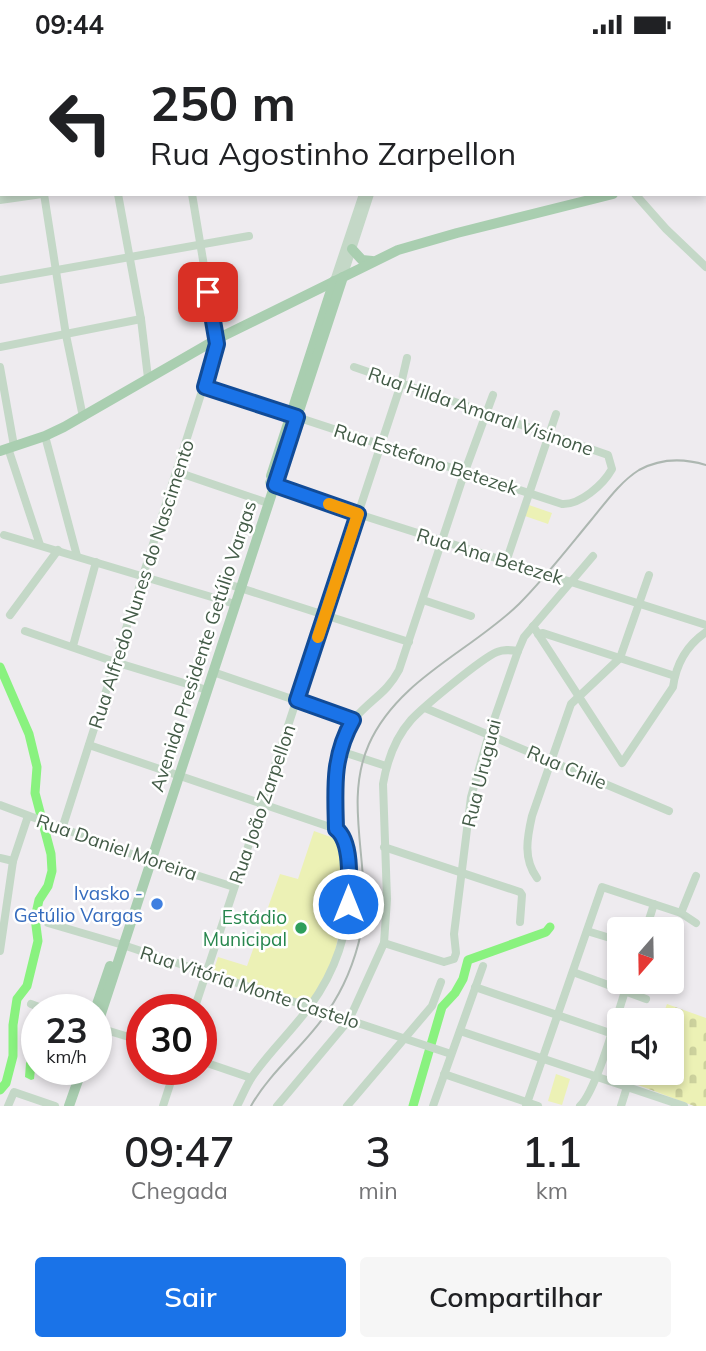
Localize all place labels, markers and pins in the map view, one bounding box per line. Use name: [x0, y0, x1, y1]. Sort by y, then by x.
pin: [178, 262, 238, 322]
place label: Ivasko - Getúlio Vargas: [14, 881, 143, 927]
marker: Ivasko - Getúlio Vargas: [149, 896, 165, 912]
place label: Estádio Municipal: [203, 905, 287, 951]
marker: Estádio Municipal: [293, 920, 309, 936]

